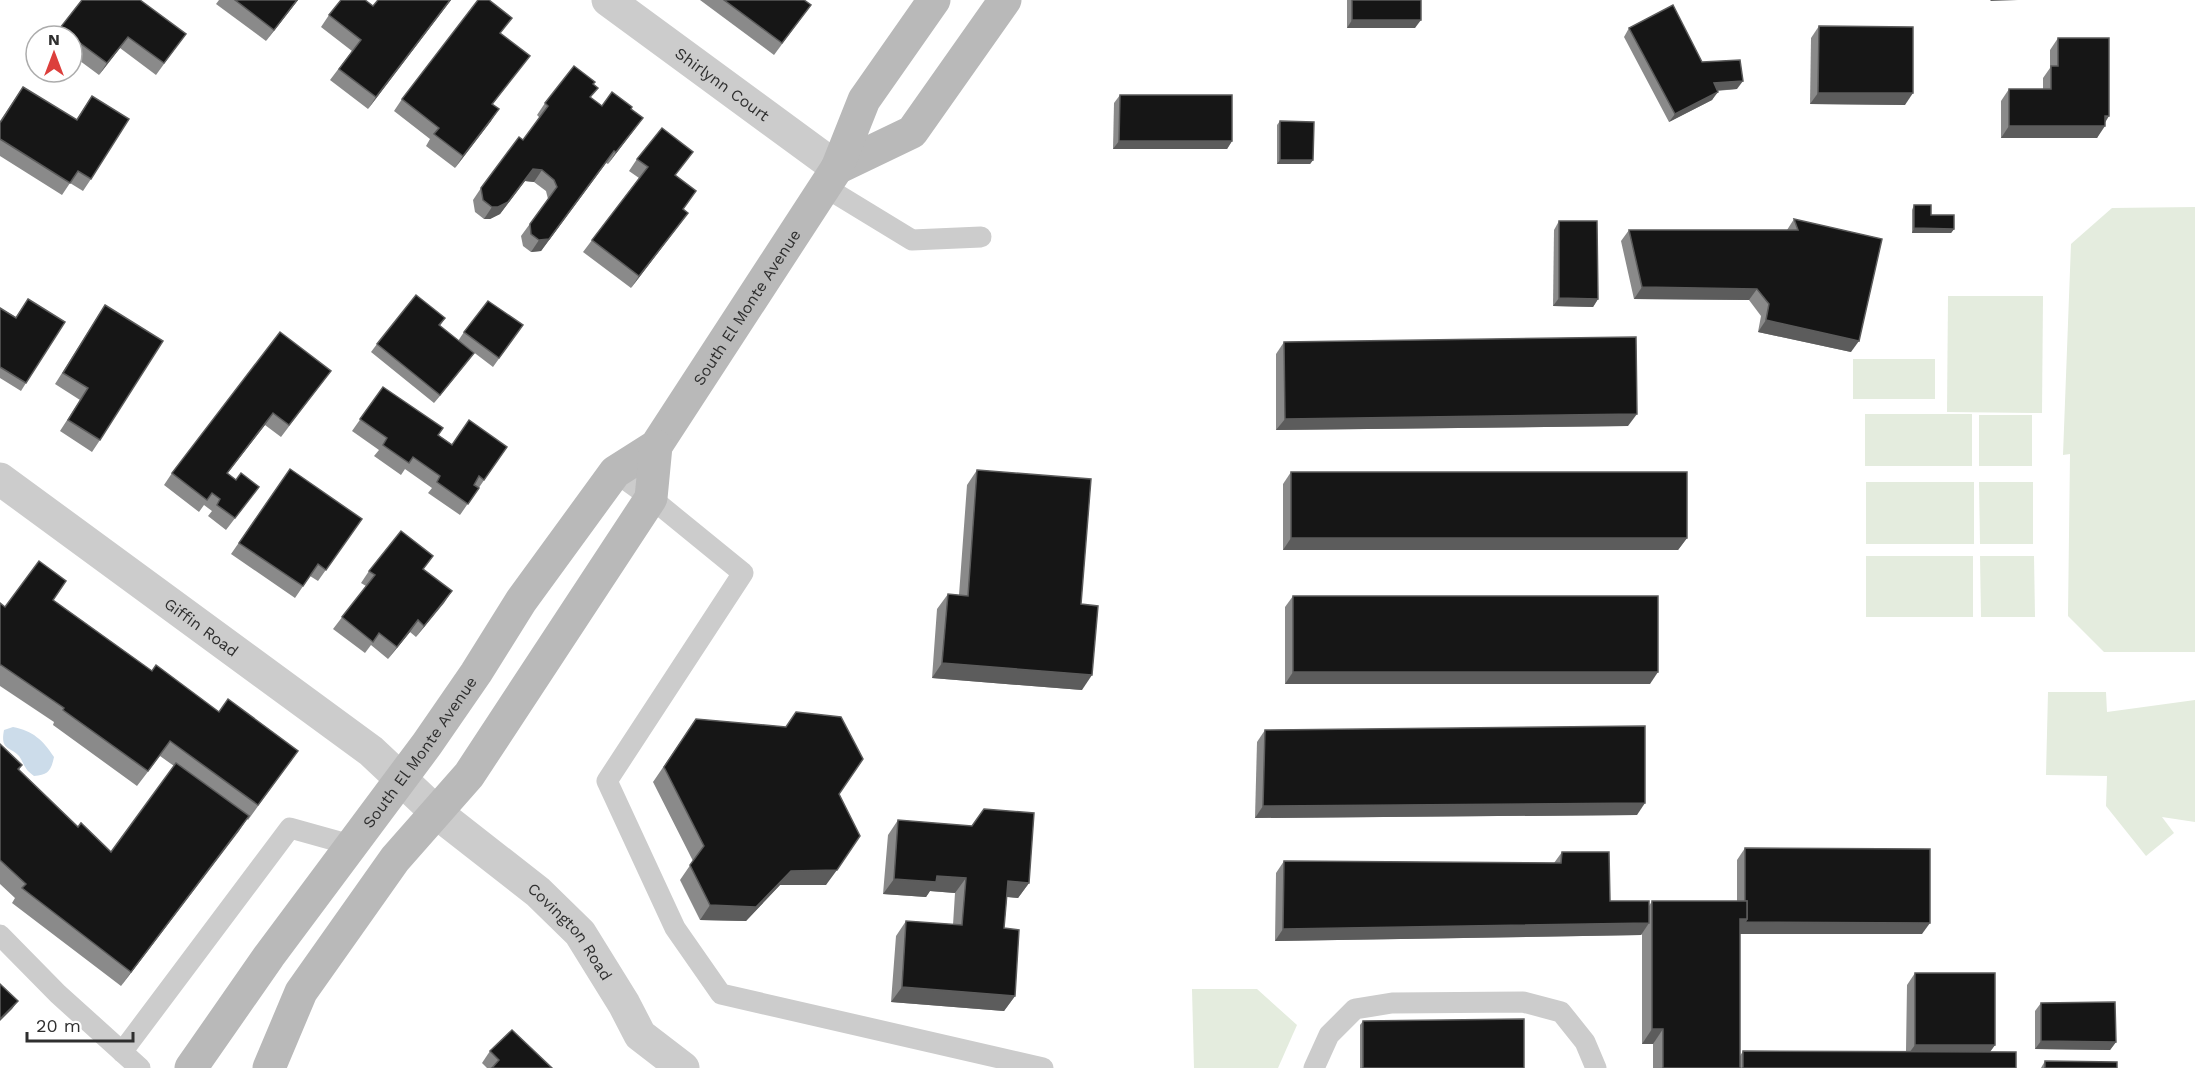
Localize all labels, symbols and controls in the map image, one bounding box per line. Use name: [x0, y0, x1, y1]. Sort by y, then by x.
north arrow: [24, 24, 84, 84]
text: N: [48, 30, 60, 49]
street label: Shirlynn Court: [671, 44, 773, 125]
street label: South El Monte Avenue: [689, 226, 805, 389]
street label: Giffin Road: [161, 594, 242, 661]
street label: South El Monte Avenue: [359, 673, 481, 832]
street label: Covington Road: [524, 879, 616, 984]
scale bar: [27, 1005, 134, 1043]
text: 20 m: [36, 1015, 81, 1036]

